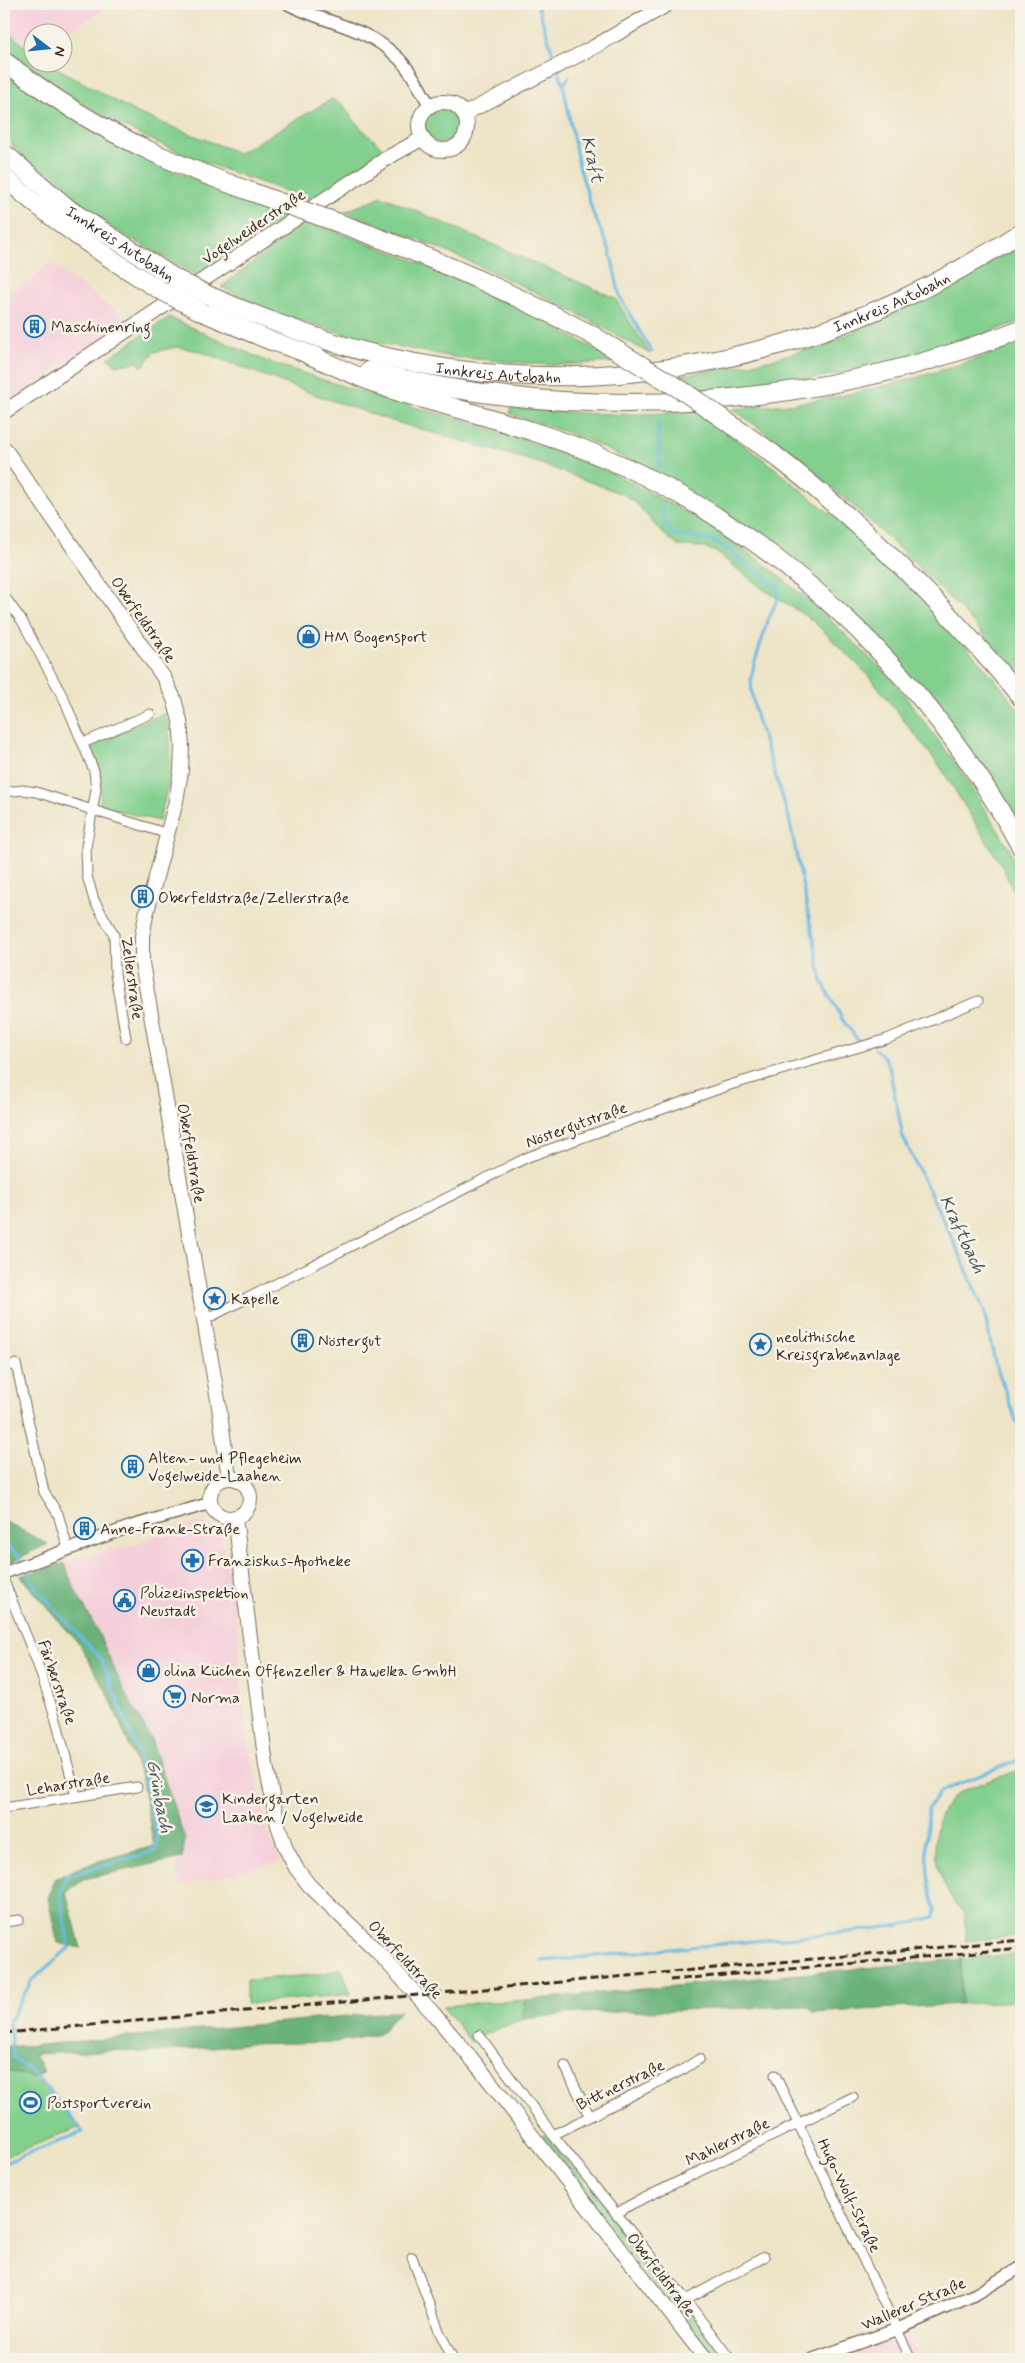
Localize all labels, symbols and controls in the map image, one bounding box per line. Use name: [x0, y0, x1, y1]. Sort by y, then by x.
north arrow: [22, 22, 72, 72]
text: N: [50, 44, 69, 58]
water label: Kraft: [575, 134, 609, 186]
street label: Vogelweiderstraße: [198, 185, 311, 271]
street label: Innkreis Autobahn: [62, 201, 179, 288]
street label: Innkreis Autobahn: [831, 268, 954, 338]
building icon: Maschinenring: [23, 314, 47, 338]
place label: Maschinenring: [51, 317, 151, 339]
street label: Innkreis Autobahn: [434, 358, 561, 388]
street label: Oberfeldstraße: [105, 573, 180, 667]
shop icon: HM Bogensport: [296, 624, 320, 648]
place label: HM Bogensport: [324, 627, 428, 648]
building icon: Oberfeldstraße/Zellerstraße: [130, 885, 154, 909]
place label: Oberfeldstraße/Zellerstraße: [158, 888, 349, 909]
street label: Zellerstraße: [115, 935, 148, 1021]
street label: Nöstergutstraße: [523, 1097, 631, 1154]
street label: Oberfeldstraße: [171, 1102, 210, 1205]
water label: Kraftbach: [933, 1191, 991, 1278]
place icon: Kapelle: [203, 1286, 227, 1310]
place label: Kapelle: [231, 1289, 280, 1310]
place label: neolithische Kreisgrabenanlage: [776, 1327, 902, 1367]
building icon: Nöstergut: [290, 1328, 314, 1352]
place label: Nöstergut: [318, 1331, 382, 1353]
place icon: neolithische Kreisgrabenanlage: [748, 1333, 772, 1357]
place label: Alten- und Pflegeheim Vogelweide-Laahen: [148, 1448, 302, 1488]
building icon: Alten- und Pflegeheim Vogelweide-Laahen: [120, 1454, 144, 1478]
building icon: Anne-Frank-Straße: [72, 1516, 96, 1540]
place label: Anne-Frank-Straße: [100, 1519, 240, 1540]
pharmacy icon: Franziskus-Apotheke: [180, 1548, 204, 1572]
place label: Franziskus-Apotheke: [208, 1551, 351, 1573]
place label: Polizeiinspektion Neustadt: [140, 1583, 248, 1622]
public building icon: Polizeiinspektion Neustadt: [112, 1589, 136, 1613]
street label: Färberstraße: [32, 1637, 81, 1728]
shop icon: olina Küchen Offenzeller & Hawelka GmbH: [136, 1658, 160, 1682]
place label: olina Küchen Offenzeller & Hawelka GmbH: [164, 1661, 456, 1682]
supermarket icon: Norma: [163, 1685, 187, 1709]
place label: Norma: [191, 1688, 240, 1709]
water label: Grünbach: [140, 1757, 178, 1835]
street label: Leharstraße: [25, 1768, 112, 1801]
place label: Kindergarten Laahen / Vogelweide: [222, 1789, 364, 1829]
school or university icon: Kindergarten Laahen / Vogelweide: [194, 1795, 218, 1819]
street label: Oberfeldstraße: [363, 1916, 447, 2004]
street label: Bittnerstraße: [573, 2055, 668, 2116]
sports icon: Postsportverein: [19, 2090, 43, 2114]
place label: Postsportverein: [47, 2093, 151, 2114]
street label: Mahlerstraße: [682, 2113, 773, 2172]
street label: Hugo-Wolf-Straße: [811, 2135, 885, 2257]
street label: Oberfeldstraße: [622, 2229, 700, 2321]
street label: Wallerer Straße: [858, 2273, 969, 2336]

